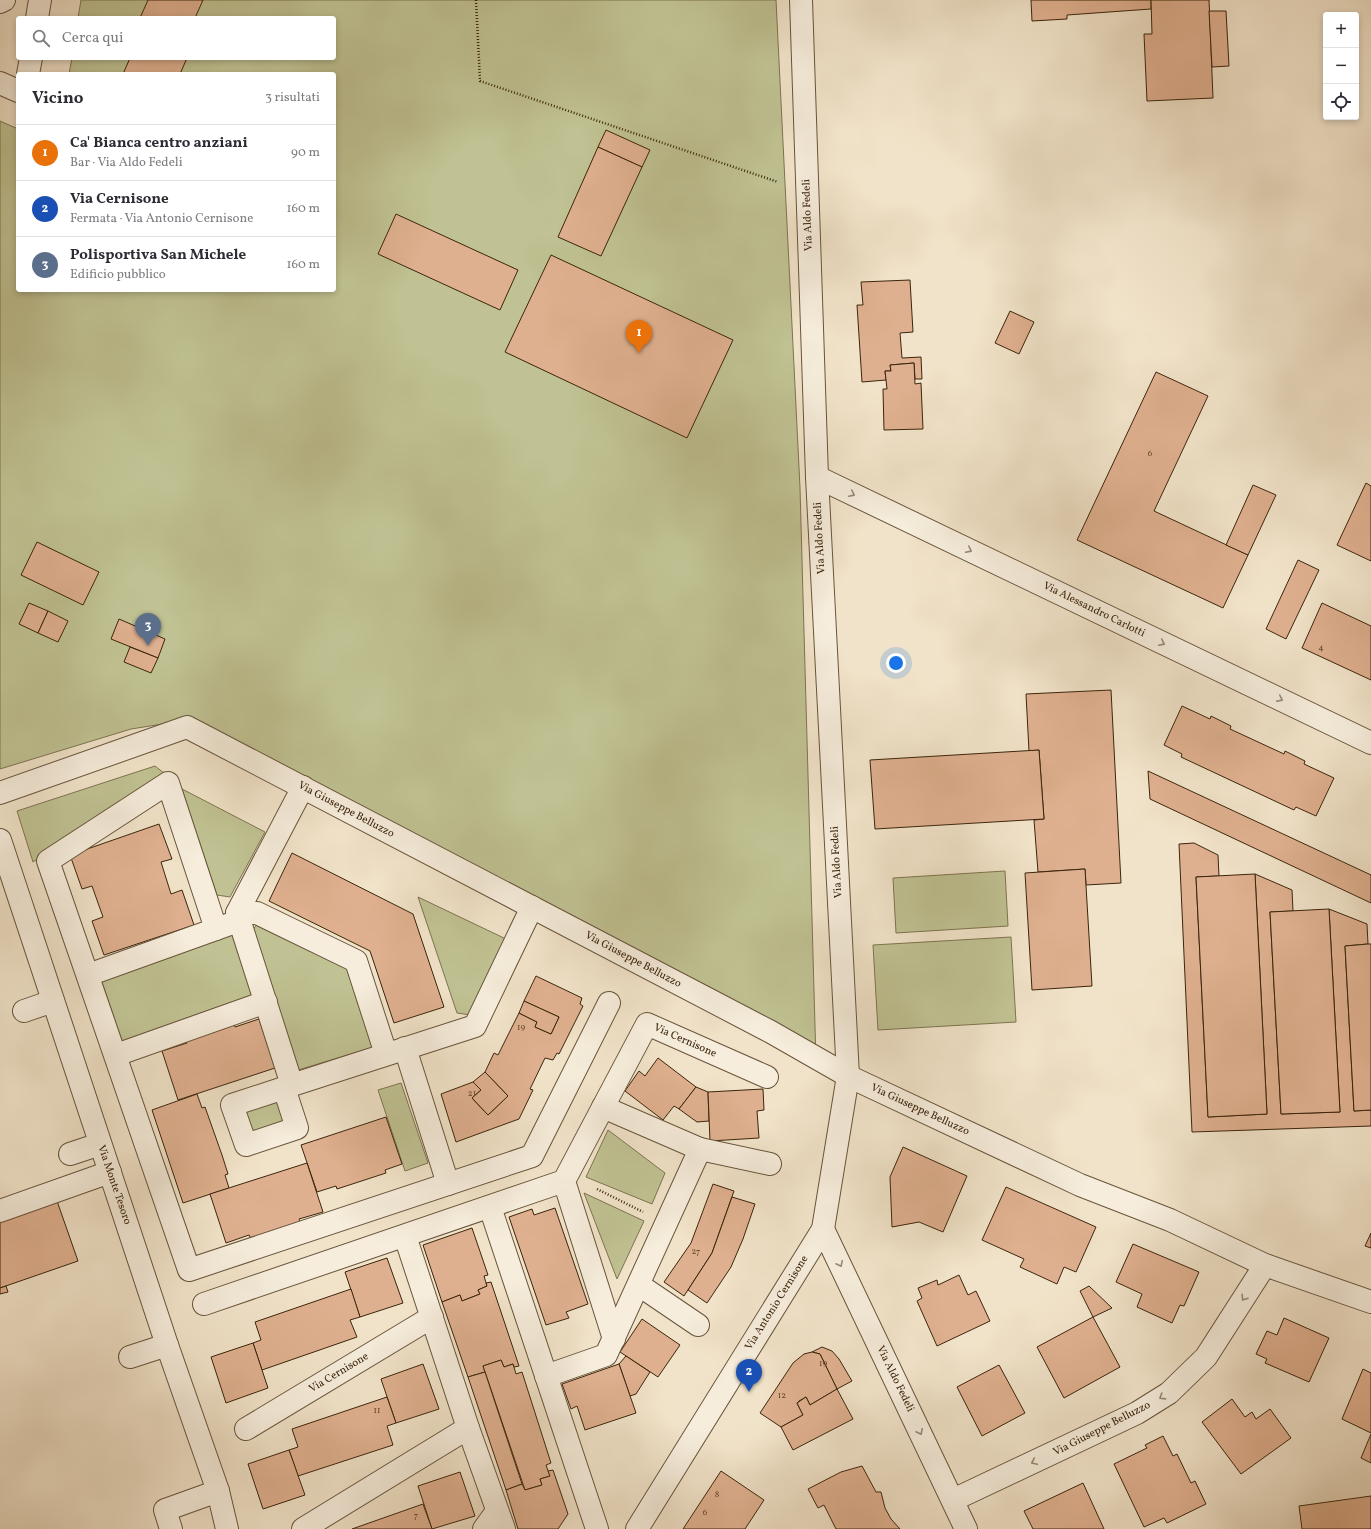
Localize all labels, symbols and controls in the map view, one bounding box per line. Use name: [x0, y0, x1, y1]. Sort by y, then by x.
map controls: [1323, 12, 1359, 120]
button: +: [1323, 12, 1359, 48]
search box: [16, 16, 336, 60]
icon: search: [30, 27, 52, 49]
text: Cerca qui: [62, 28, 124, 49]
button: −: [1323, 48, 1359, 84]
button: locate: [1323, 84, 1359, 120]
text: Vicino: [32, 87, 83, 110]
text: 3 risultati: [265, 89, 320, 107]
text: Ca' Bianca centro anziani: [70, 133, 248, 154]
text: 1: [42, 144, 48, 162]
text: 90 m: [291, 144, 320, 162]
text: Bar · Via Aldo Fedeli: [70, 154, 183, 172]
street label: Via Aldo Fedeli: [799, 179, 817, 251]
text: Via Cernisone: [70, 189, 169, 210]
text: 2: [42, 200, 48, 218]
text: 160 m: [286, 200, 320, 218]
text: Fermata · Via Antonio Cernisone: [70, 210, 253, 228]
text: Polisportiva San Michele: [70, 245, 246, 266]
text: 3: [42, 256, 48, 274]
text: 160 m: [286, 256, 320, 274]
text: Edificio pubblico: [70, 266, 166, 284]
pin: 1: [626, 320, 652, 353]
house number: 6: [1148, 447, 1153, 460]
one-way arrow: [848, 489, 856, 497]
street label: Via Aldo Fedeli: [811, 502, 829, 574]
one-way arrow: [965, 545, 973, 553]
street label: Via Alessandro Carlotti: [1040, 579, 1148, 641]
pin: 3: [135, 613, 161, 646]
one-way arrow: [1158, 638, 1166, 646]
house number: 4: [1318, 641, 1324, 654]
your location: [886, 653, 906, 673]
one-way arrow: [1275, 694, 1283, 702]
street label: Via Giuseppe Belluzzo: [295, 778, 397, 842]
street label: Via Aldo Fedeli: [828, 826, 846, 898]
street label: Via Giuseppe Belluzzo: [582, 928, 684, 992]
street label: Via Cernisone: [651, 1020, 719, 1062]
house number: 19: [517, 1021, 525, 1034]
street label: Via Giuseppe Belluzzo: [868, 1081, 972, 1140]
house number: 21: [468, 1087, 476, 1100]
street label: Via Monte Tesoro: [93, 1143, 135, 1227]
house number: 27: [692, 1245, 700, 1258]
street label: Via Antonio Cernisone: [742, 1253, 812, 1353]
one-way arrow: [835, 1260, 843, 1268]
one-way arrow: [1241, 1294, 1249, 1301]
street label: Via Aldo Fedeli: [872, 1343, 918, 1415]
street label: Via Cernisone: [306, 1349, 372, 1397]
house number: 19: [819, 1357, 827, 1370]
pin: 2: [736, 1359, 762, 1392]
house number: 12: [778, 1389, 786, 1402]
one-way arrow: [1159, 1393, 1166, 1400]
street label: Via Giuseppe Belluzzo: [1051, 1398, 1153, 1460]
house number: 11: [374, 1404, 380, 1417]
one-way arrow: [915, 1428, 923, 1435]
one-way arrow: [1030, 1457, 1038, 1465]
house number: 8: [715, 1488, 720, 1501]
house number: 6: [703, 1506, 708, 1519]
house number: 7: [414, 1509, 418, 1522]

